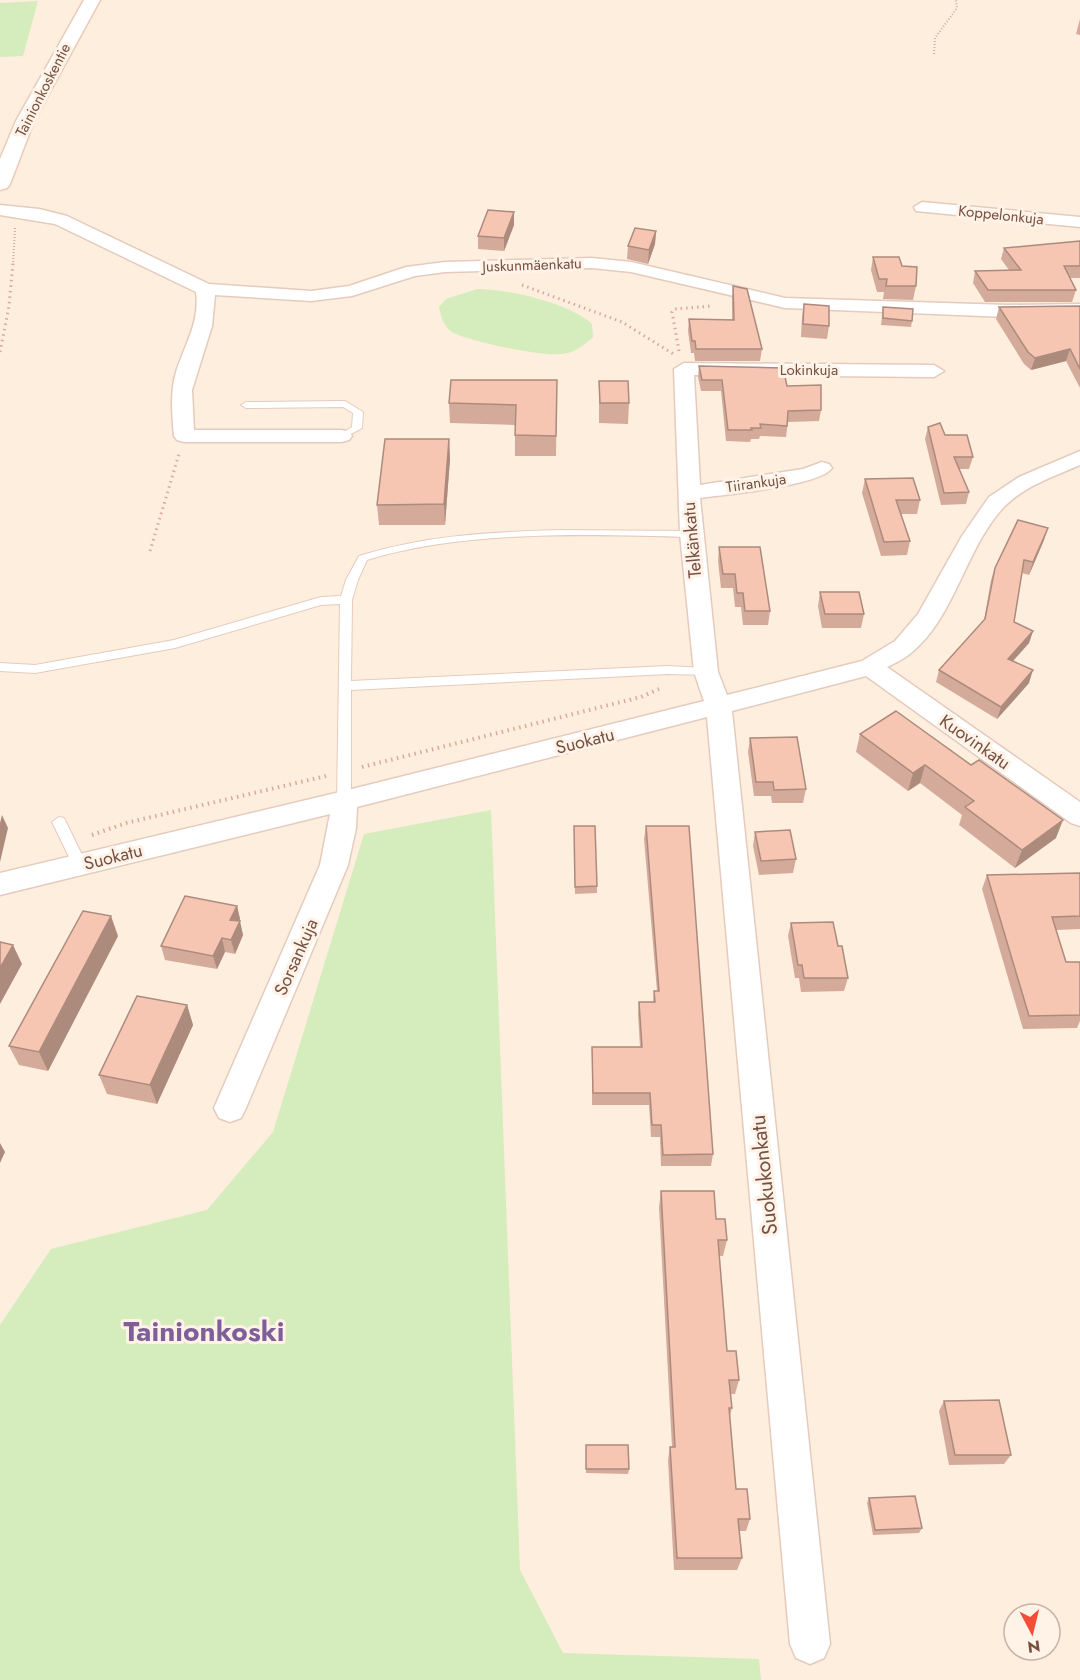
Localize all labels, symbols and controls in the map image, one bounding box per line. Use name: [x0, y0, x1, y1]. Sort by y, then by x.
street label: Tainionkoskentie: [10, 39, 76, 141]
street label: Koppelonkuja: [957, 200, 1045, 230]
street label: Juskunmäenkatu: [480, 252, 582, 278]
street label: Lokinkuja: [780, 359, 838, 381]
street label: Tiirankuja: [725, 468, 787, 498]
street label: Telkänkatu: [676, 501, 708, 579]
street label: Kuovinkatu: [934, 708, 1016, 776]
street label: Suokatu: [553, 721, 617, 761]
street label: Suokatu: [81, 837, 145, 877]
street label: Sorsankuja: [268, 914, 324, 1000]
street label: Suokukonkatu: [743, 1113, 785, 1237]
district label: Tainionkoski: [123, 1311, 285, 1352]
north arrow: [1002, 1602, 1062, 1662]
text: N: [1026, 1634, 1041, 1659]

